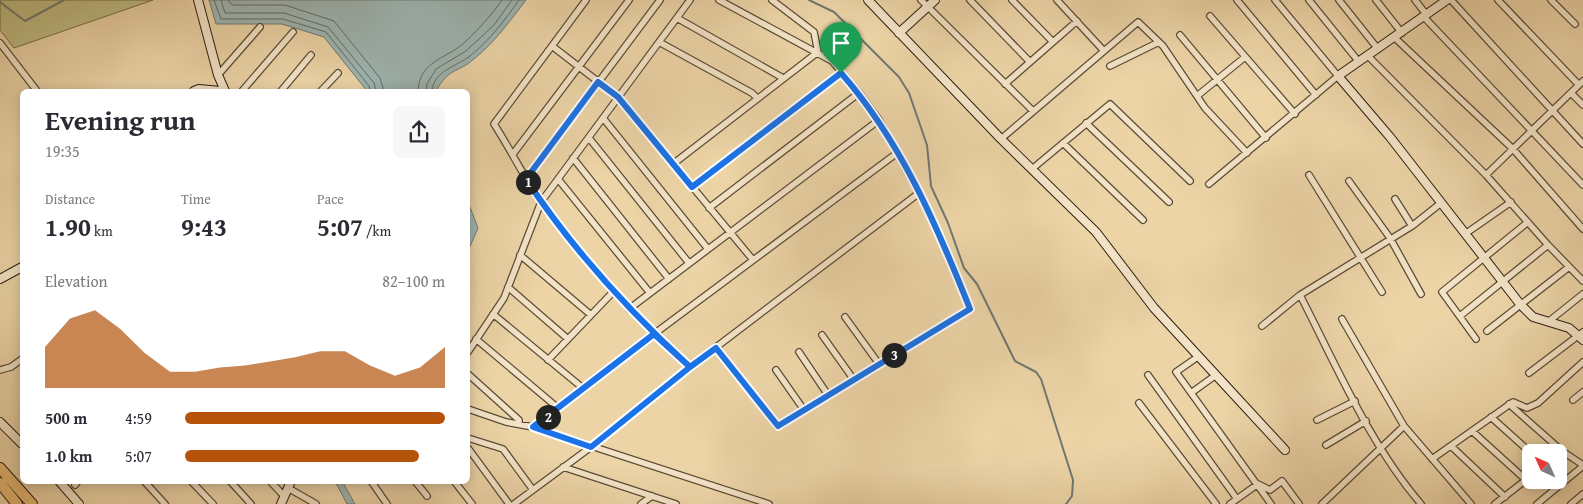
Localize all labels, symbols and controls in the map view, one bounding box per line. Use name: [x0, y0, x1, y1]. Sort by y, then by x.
pin: [820, 22, 862, 73]
icon: arrive: [827, 29, 855, 57]
text: Evening run: [45, 99, 196, 140]
button: share: [393, 106, 445, 158]
text: 19:35: [45, 139, 80, 163]
pin: 1: [516, 170, 540, 194]
text: 1: [525, 172, 532, 192]
text: Distance: [45, 189, 95, 209]
text: Time: [181, 189, 211, 209]
text: Pace: [317, 189, 344, 209]
text: 1.90: [45, 209, 91, 245]
text: 9:43: [181, 209, 227, 245]
text: 5:07: [317, 209, 363, 245]
text: km: [91, 221, 113, 241]
text: /km: [363, 221, 391, 241]
text: Elevation: [45, 269, 108, 293]
text: 82–100 m: [382, 269, 445, 293]
pin: 3: [882, 342, 906, 368]
text: 3: [891, 345, 898, 365]
pin: 2: [536, 404, 560, 430]
text: 500 m: [45, 406, 87, 430]
text: 4:59: [125, 406, 152, 430]
text: 2: [545, 407, 552, 427]
text: 1.0 km: [45, 444, 92, 468]
text: 5:07: [125, 444, 152, 468]
north arrow: [1522, 444, 1568, 489]
map controls: [1522, 444, 1567, 489]

